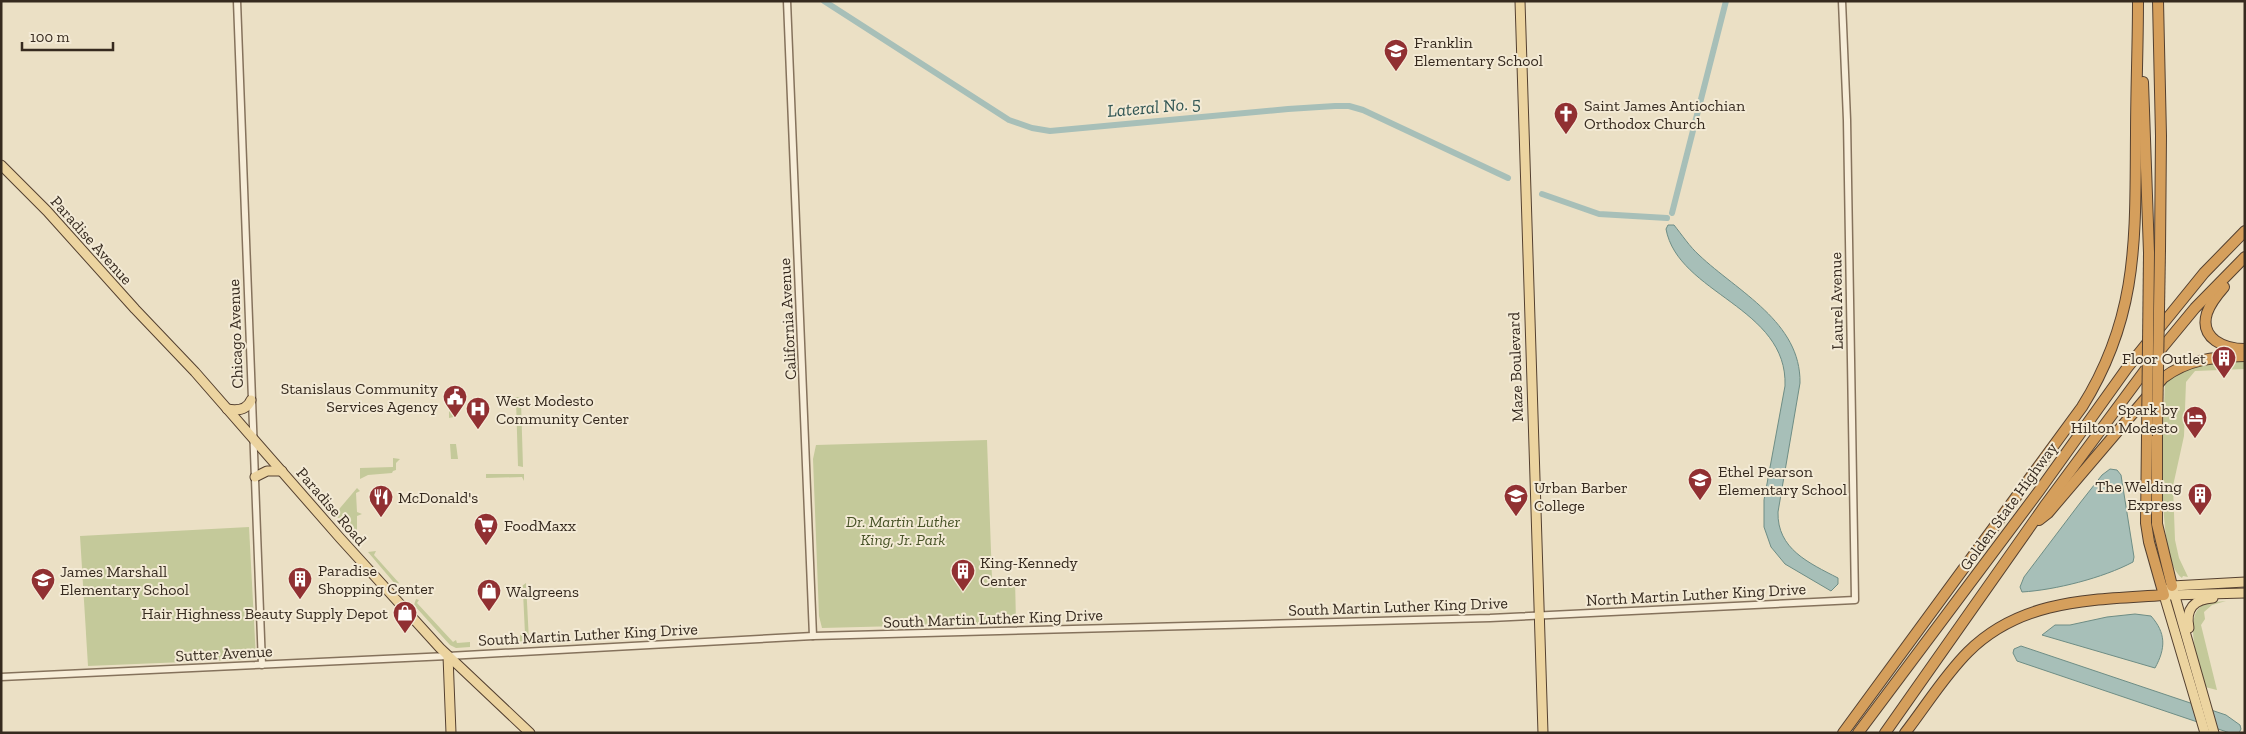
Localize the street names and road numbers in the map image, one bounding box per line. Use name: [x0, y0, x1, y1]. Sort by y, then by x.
street label: Paradise Avenue: [47, 192, 136, 289]
street label: Laurel Avenue: [1826, 252, 1847, 350]
street label: California Avenue: [775, 258, 800, 380]
street label: Chicago Avenue: [224, 279, 247, 389]
street label: Maze Boulevard: [1504, 311, 1527, 422]
street label: Golden State Highway: [1956, 438, 2062, 574]
street label: Paradise Road: [293, 463, 371, 549]
street label: North Martin Luther King Drive: [1585, 579, 1807, 610]
street label: South Martin Luther King Drive: [1288, 593, 1508, 620]
street label: South Martin Luther King Drive: [883, 605, 1103, 632]
street label: South Martin Luther King Drive: [478, 619, 698, 650]
street label: Sutter Avenue: [175, 641, 273, 666]

